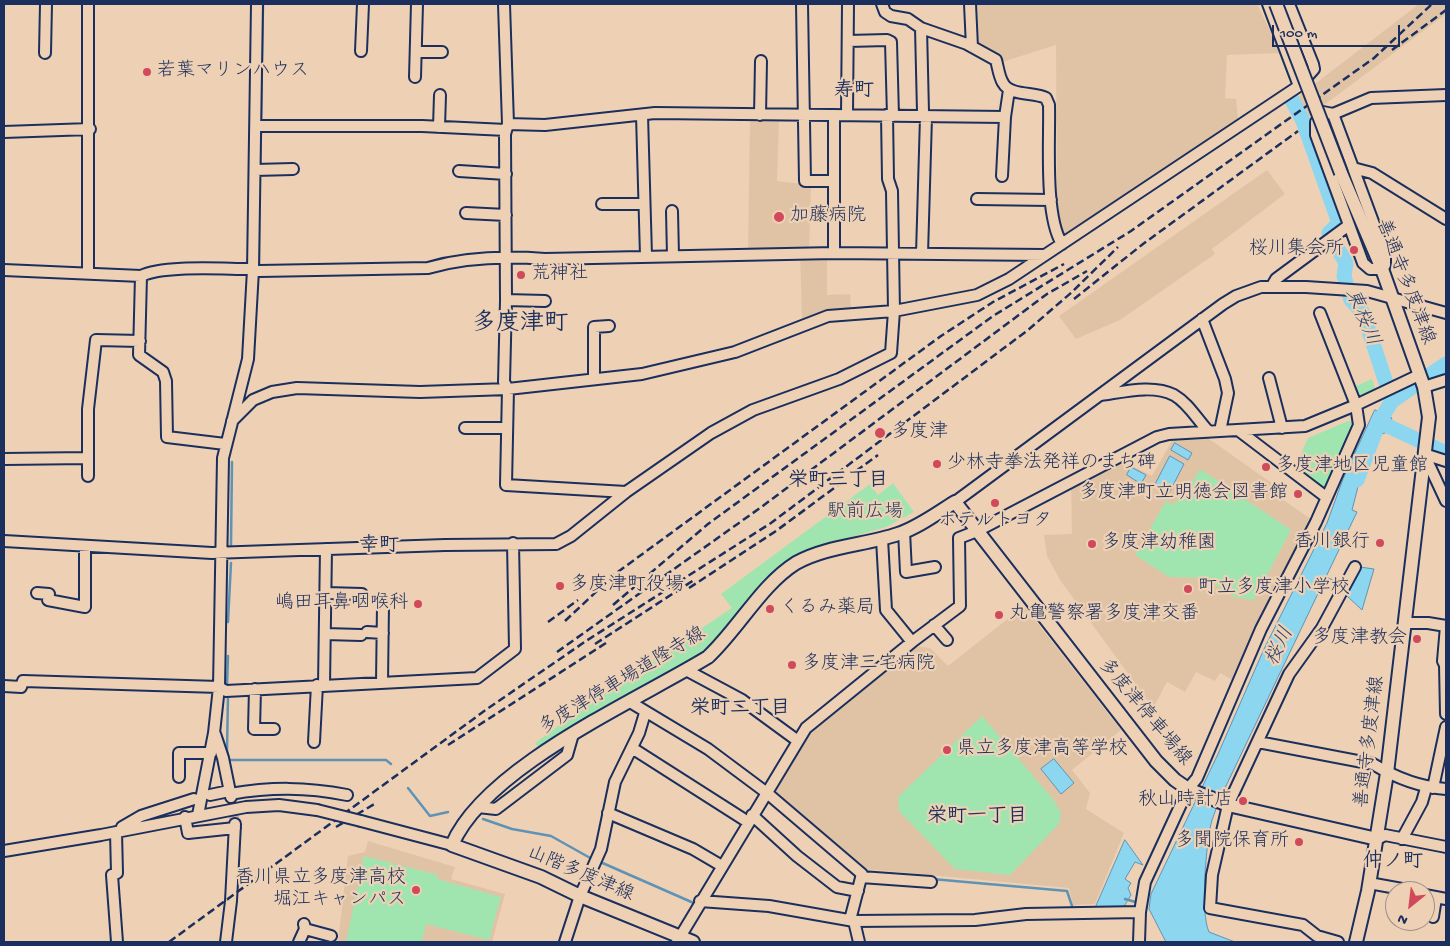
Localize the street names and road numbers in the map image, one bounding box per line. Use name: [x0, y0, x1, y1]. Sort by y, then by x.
street label: 善通寺多度津線: [1370, 216, 1438, 348]
street label: 多度津停車場道隆寺線: [536, 623, 710, 741]
street label: 多度津停車場線: [1093, 655, 1195, 771]
street label: 善通寺多度津線: [1352, 675, 1390, 809]
street label: 山階多度津線: [523, 842, 637, 908]

